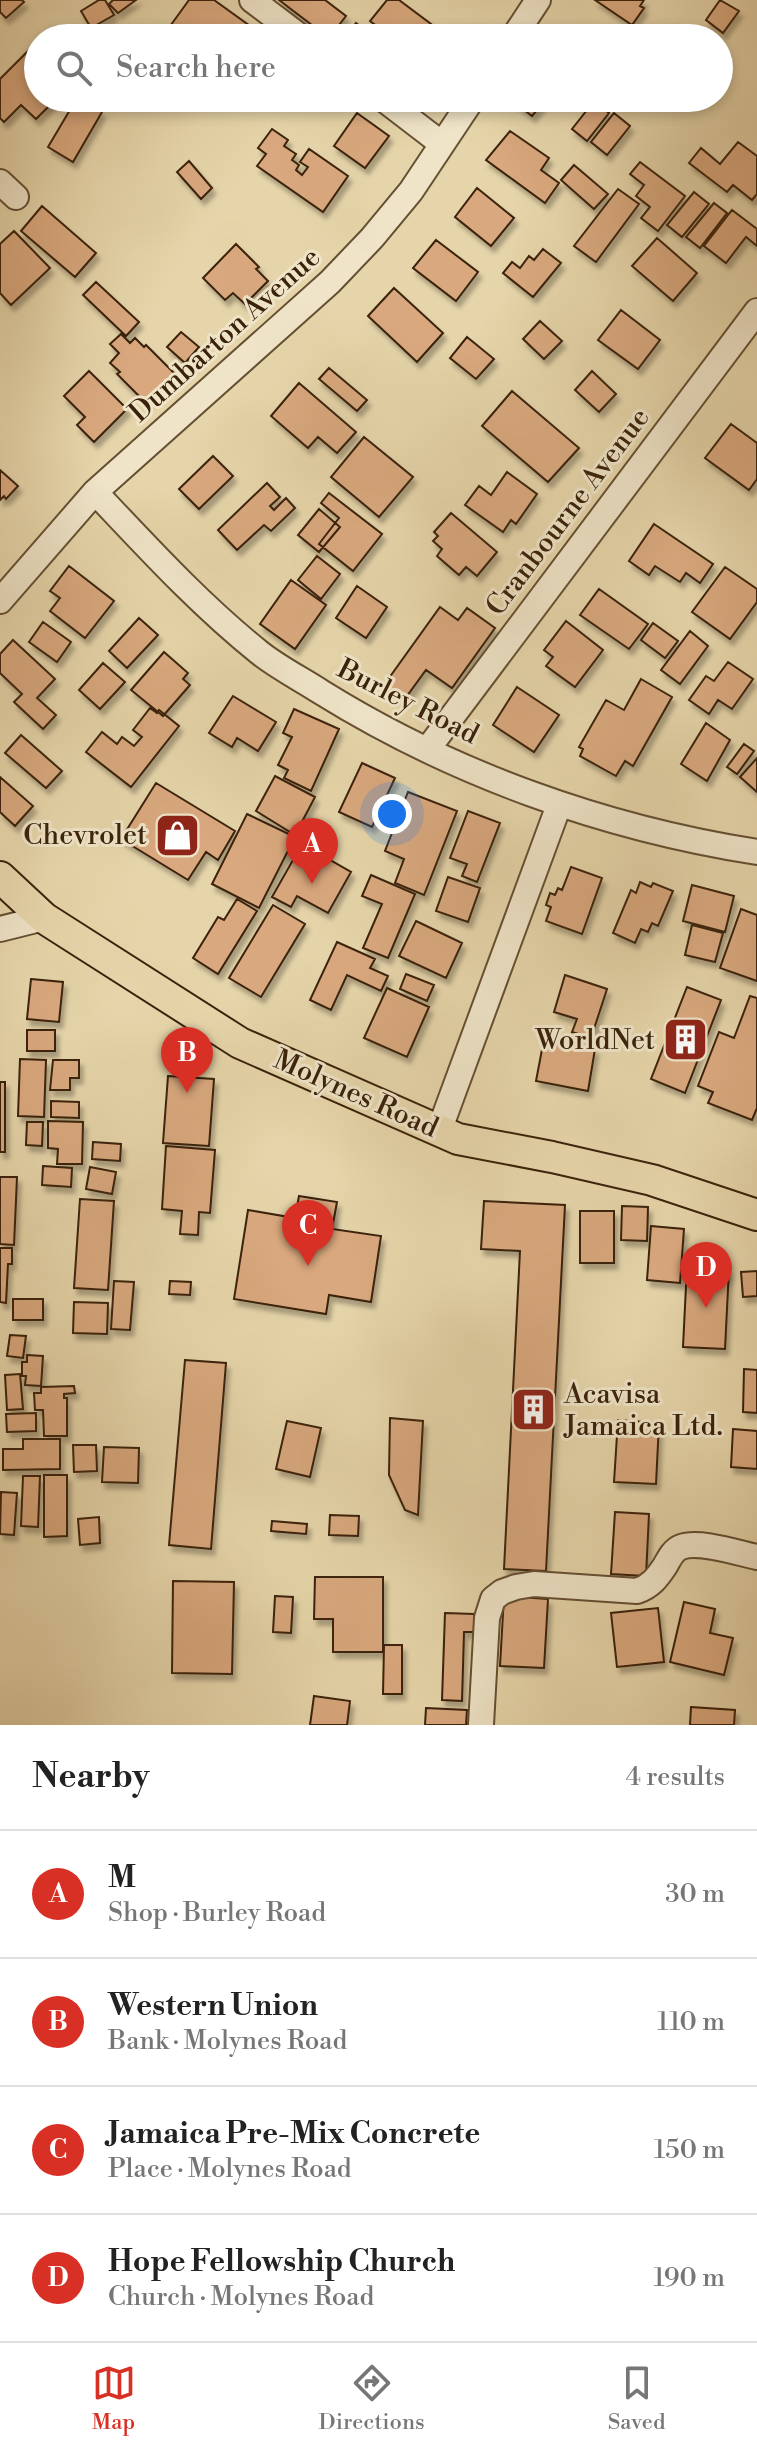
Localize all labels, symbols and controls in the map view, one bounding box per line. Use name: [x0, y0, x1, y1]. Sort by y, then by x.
search box: [24, 24, 733, 112]
icon: search: [52, 46, 96, 90]
text: Search here: [116, 49, 276, 87]
street label: Dumbarton Avenue: [122, 240, 328, 430]
street label: Cranbourne Avenue: [478, 401, 658, 623]
street label: Burley Road: [331, 651, 485, 753]
your location: [372, 794, 412, 834]
shop icon: Chevrolet: [154, 811, 202, 859]
place label: Chevrolet: [23, 818, 147, 853]
pin: A: [286, 818, 338, 884]
building icon: WorldNet: [662, 1016, 710, 1064]
place label: WorldNet: [534, 1023, 655, 1058]
pin: B: [161, 1027, 213, 1093]
street label: Molynes Road: [268, 1042, 444, 1146]
pin: C: [282, 1200, 334, 1266]
pin: D: [680, 1242, 732, 1308]
place label: Acavisa Jamaica Ltd.: [563, 1377, 723, 1444]
building icon: Acavisa Jamaica Ltd.: [509, 1386, 557, 1434]
text: Nearby: [32, 1756, 150, 1798]
text: 4 results: [626, 1761, 725, 1793]
text: M: [108, 1859, 136, 1897]
text: A: [49, 1878, 67, 1910]
text: 30 m: [665, 1878, 725, 1910]
text: Shop · Burley Road: [108, 1897, 326, 1929]
text: Western Union: [108, 1987, 318, 2025]
text: B: [48, 2006, 68, 2038]
text: 110 m: [657, 2006, 725, 2038]
text: Bank · Molynes Road: [108, 2025, 347, 2057]
text: Jamaica Pre-Mix Concrete: [108, 2115, 480, 2153]
text: C: [49, 2134, 67, 2166]
text: 150 m: [654, 2134, 725, 2166]
text: Place · Molynes Road: [108, 2153, 352, 2185]
text: Hope Fellowship Church: [108, 2243, 455, 2281]
text: D: [48, 2262, 68, 2294]
text: 190 m: [654, 2262, 725, 2294]
text: Church · Molynes Road: [108, 2281, 374, 2313]
tab: Map: [92, 2361, 136, 2436]
tab: Directions: [319, 2361, 425, 2436]
tab: Saved: [608, 2361, 665, 2436]

